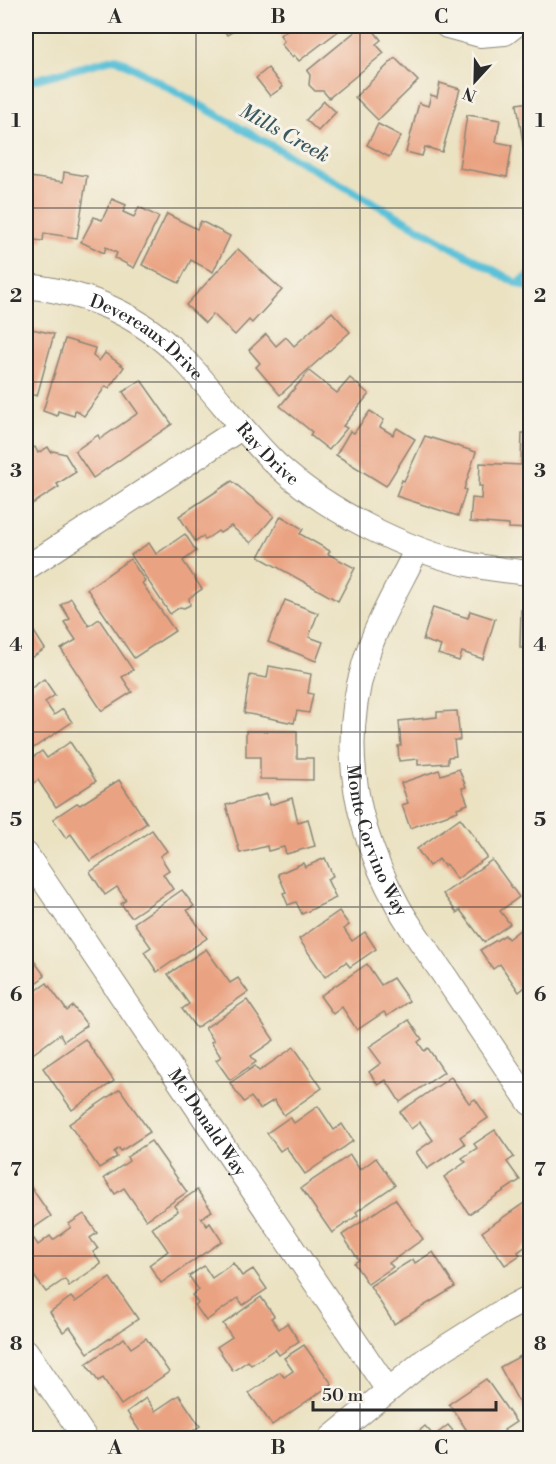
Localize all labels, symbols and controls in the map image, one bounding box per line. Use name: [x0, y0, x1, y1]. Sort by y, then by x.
text: A: [107, 5, 123, 30]
text: B: [270, 5, 286, 30]
text: C: [434, 5, 448, 30]
north arrow: [445, 51, 505, 111]
text: N: [460, 82, 479, 106]
water label: Mills Creek: [234, 99, 334, 169]
text: 1: [11, 109, 21, 134]
text: 1: [535, 109, 545, 134]
text: 2: [10, 284, 22, 309]
text: 2: [534, 284, 546, 309]
street label: Devereaux Drive: [87, 289, 208, 385]
street label: Ray Drive: [231, 417, 304, 490]
text: 3: [10, 459, 22, 484]
text: 3: [534, 459, 546, 484]
text: 4: [9, 633, 23, 658]
text: 4: [533, 633, 547, 658]
street label: Monte Corvino Way: [342, 763, 413, 920]
text: 5: [10, 808, 22, 833]
text: 5: [534, 808, 546, 833]
text: 6: [10, 983, 23, 1008]
text: 6: [534, 983, 547, 1008]
street label: Mc Donald Way: [163, 1064, 252, 1181]
text: 7: [10, 1158, 22, 1183]
text: 7: [534, 1158, 546, 1183]
text: 8: [10, 1332, 23, 1357]
text: 8: [534, 1332, 547, 1357]
scale bar: [313, 1374, 496, 1412]
text: 50 m: [322, 1384, 364, 1407]
text: A: [107, 1436, 123, 1461]
text: B: [270, 1436, 286, 1461]
text: C: [434, 1436, 448, 1461]

